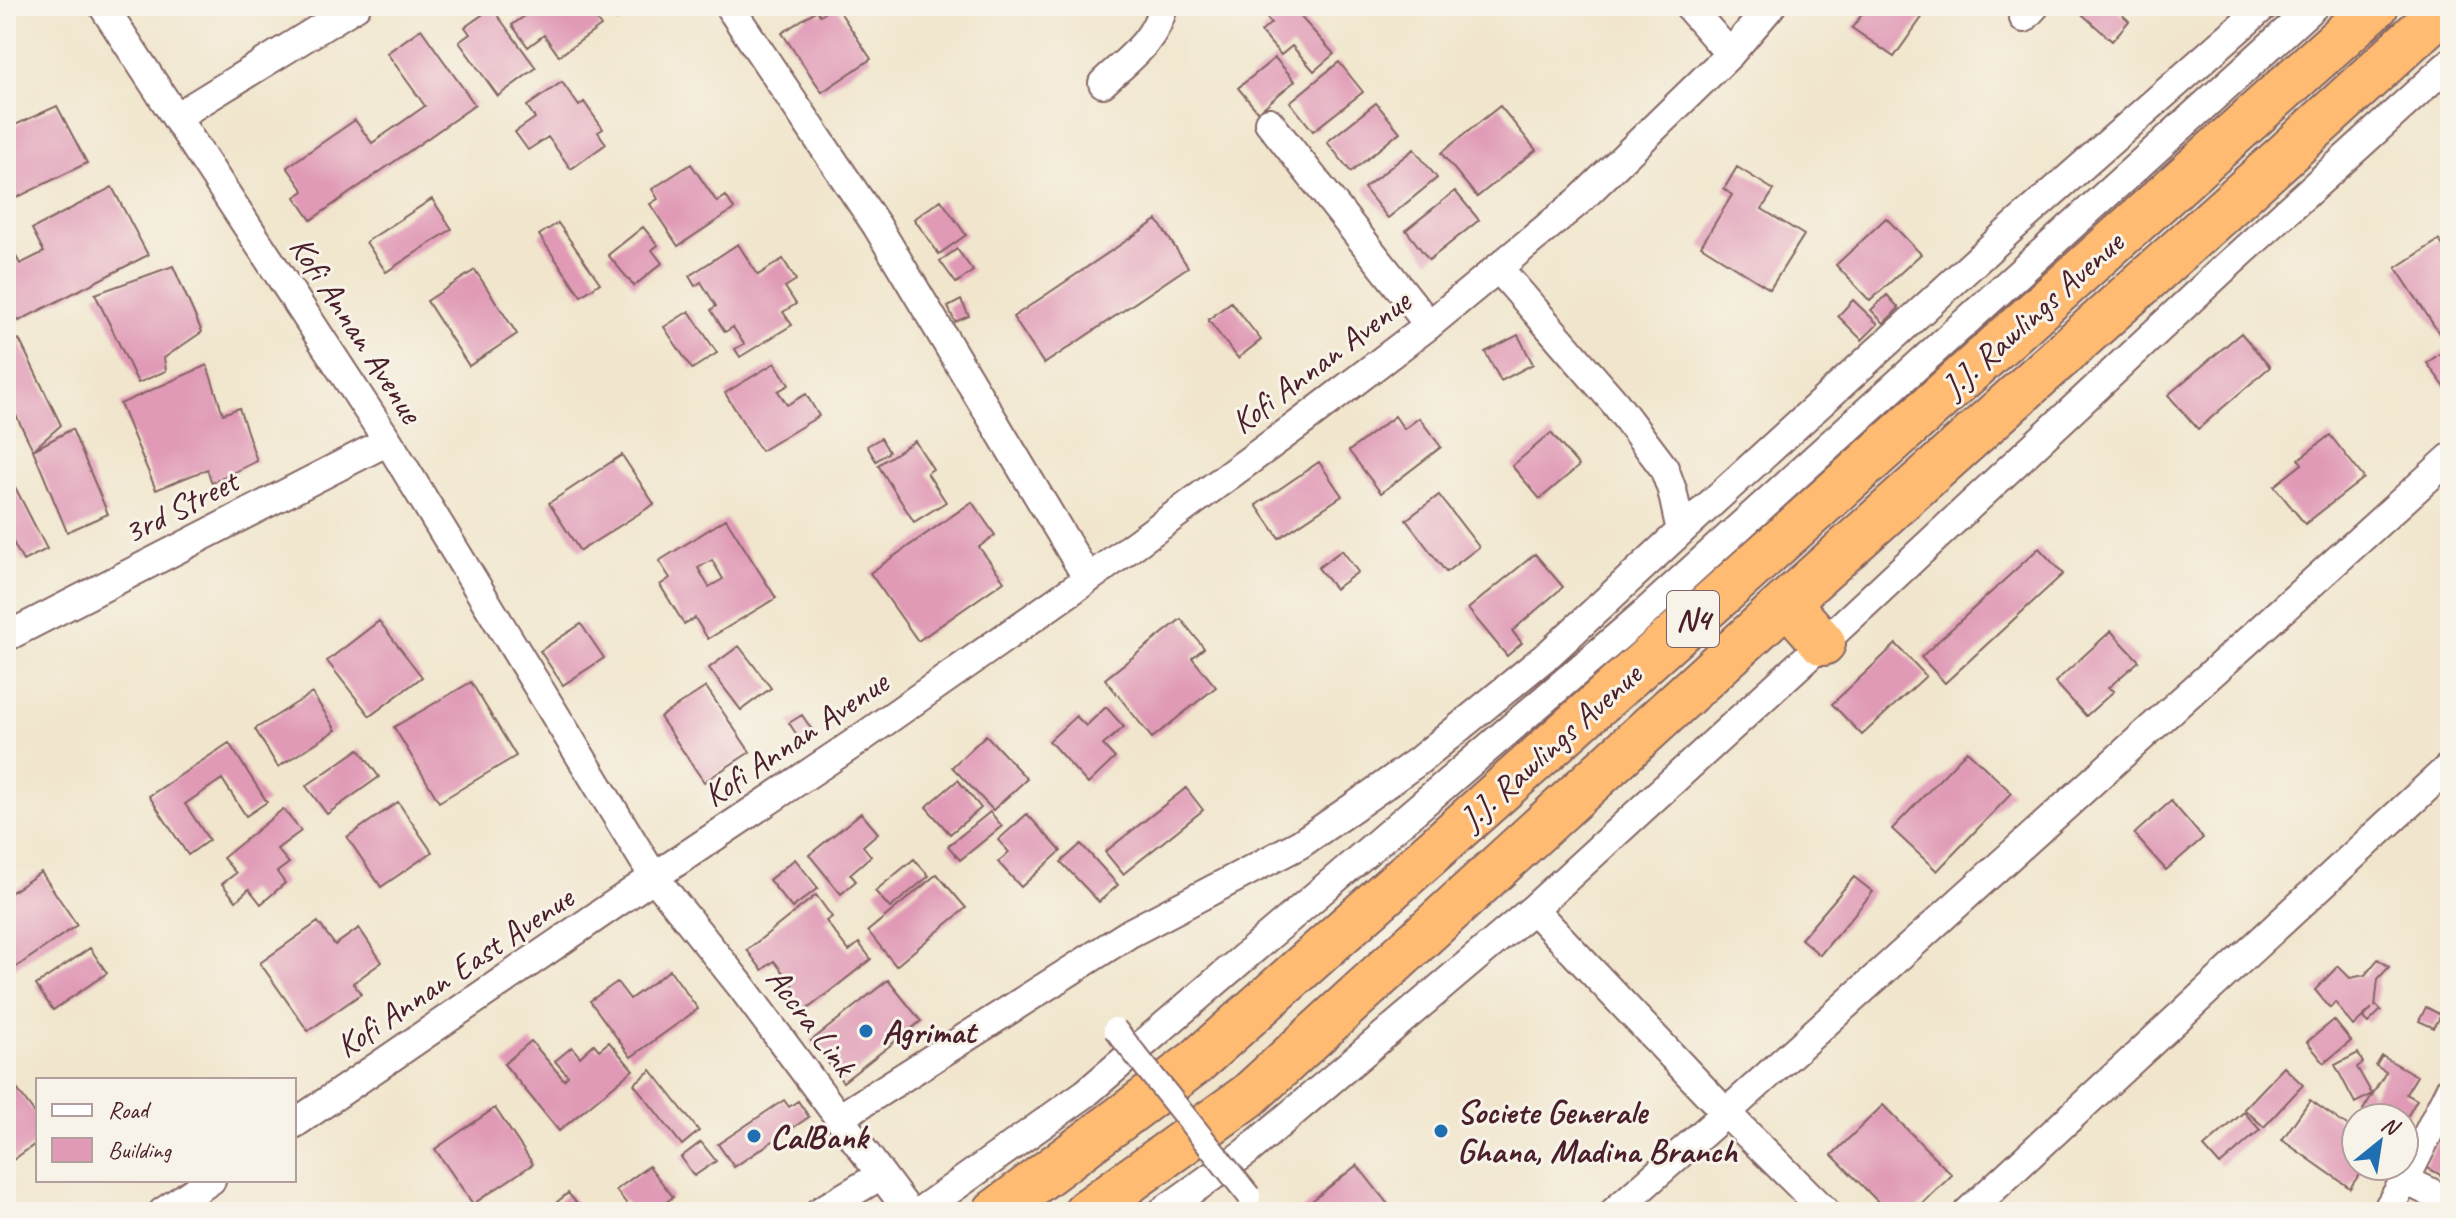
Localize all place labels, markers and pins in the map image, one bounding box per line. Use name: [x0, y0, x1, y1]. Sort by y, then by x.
place label: Agrimat: [882, 1010, 979, 1053]
marker: Agrimat: [857, 1022, 875, 1040]
place label: Societe Generale Ghana, Madina Branch: [1457, 1090, 1738, 1172]
place label: CalBank: [770, 1115, 871, 1158]
marker: Societe Generale Ghana, Madina Branch: [1432, 1122, 1450, 1140]
marker: CalBank: [745, 1127, 763, 1145]

